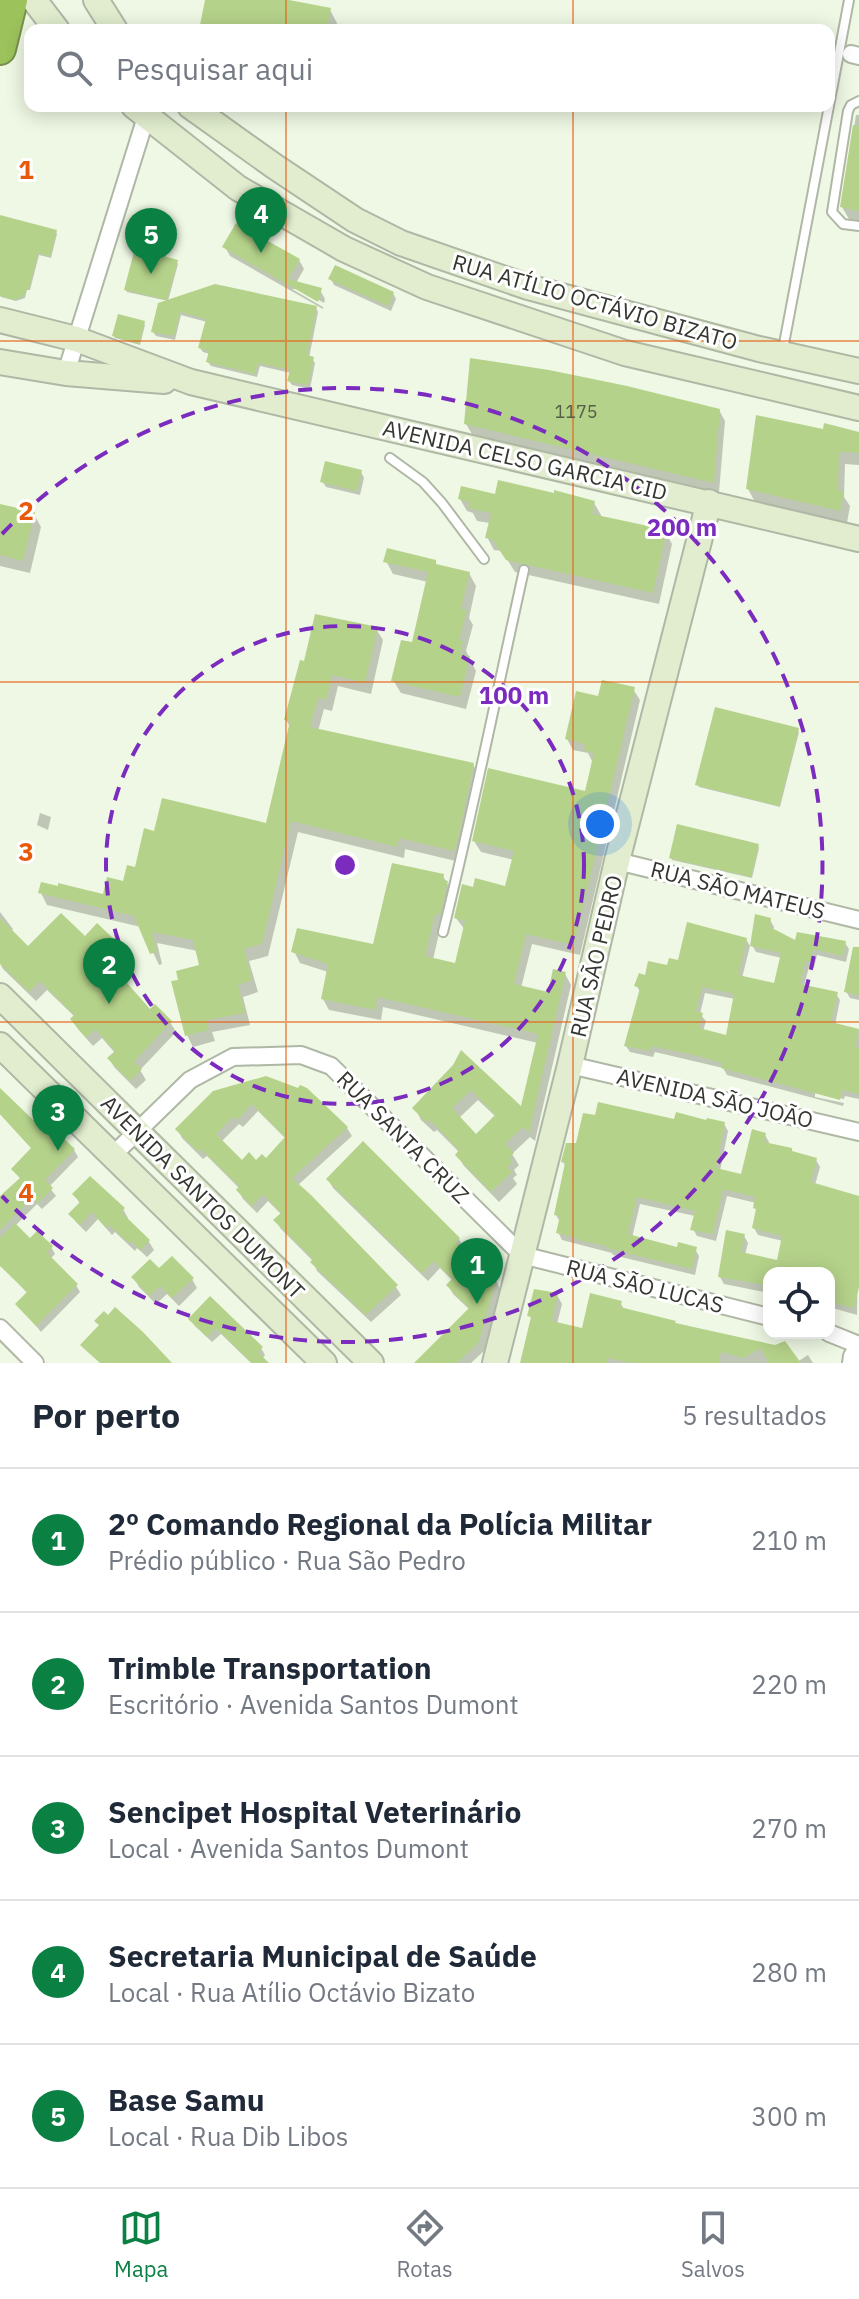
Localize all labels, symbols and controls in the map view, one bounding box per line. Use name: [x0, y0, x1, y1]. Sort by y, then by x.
search box: [24, 24, 835, 112]
icon: search: [52, 46, 96, 90]
text: Pesquisar aqui: [116, 49, 313, 88]
text: 1: [18, 152, 34, 186]
pin: 4: [235, 187, 287, 253]
pin: 5: [125, 208, 177, 274]
street label: RUA ATÍLIO OCTÁVIO BIZATO: [449, 247, 741, 356]
house number: 1175: [554, 400, 598, 423]
street label: AVENIDA CELSO GARCIA CID: [380, 413, 670, 506]
text: 2: [18, 493, 34, 527]
text: 200 m: [647, 511, 717, 543]
text: 100 m: [479, 679, 549, 711]
your location: [580, 804, 620, 844]
text: 3: [18, 834, 34, 868]
centre of rings: [331, 851, 359, 879]
street label: RUA SÃO MATEUS: [648, 854, 828, 925]
street label: RUA SÃO PEDRO: [563, 872, 628, 1040]
pin: 2: [83, 938, 135, 1004]
street label: AVENIDA SÃO JOÃO: [614, 1061, 816, 1134]
street label: RUA SANTA CRUZ: [331, 1064, 476, 1209]
pin: 3: [32, 1085, 84, 1151]
street label: AVENIDA SANTOS DUMONT: [95, 1088, 312, 1305]
text: 4: [18, 1175, 34, 1209]
pin: 1: [451, 1238, 503, 1304]
street label: RUA SÃO LUCAS: [564, 1252, 727, 1319]
map controls: [763, 1267, 835, 1339]
button: locate: [763, 1267, 835, 1339]
text: Por perto: [32, 1393, 180, 1437]
text: 5 resultados: [682, 1398, 827, 1432]
text: 2º Comando Regional da Polícia Militar: [108, 1504, 652, 1543]
text: 1: [50, 1523, 66, 1557]
text: 210 m: [751, 1523, 827, 1557]
text: Prédio público · Rua São Pedro: [108, 1543, 466, 1577]
text: Trimble Transportation: [108, 1648, 432, 1687]
text: 2: [50, 1667, 66, 1701]
text: 220 m: [751, 1667, 827, 1701]
text: Escritório · Avenida Santos Dumont: [108, 1687, 519, 1721]
text: Sencipet Hospital Veterinário: [108, 1792, 521, 1831]
text: 3: [50, 1811, 66, 1845]
text: 270 m: [751, 1811, 827, 1845]
text: Local · Avenida Santos Dumont: [108, 1831, 469, 1865]
text: Secretaria Municipal de Saúde: [108, 1936, 537, 1975]
text: 4: [50, 1955, 66, 1989]
text: 280 m: [751, 1955, 827, 1989]
text: Local · Rua Atílio Octávio Bizato: [108, 1975, 475, 2009]
text: Base Samu: [108, 2080, 265, 2119]
text: 5: [50, 2099, 66, 2133]
text: 300 m: [751, 2099, 827, 2133]
text: Local · Rua Dib Libos: [108, 2119, 349, 2153]
tab: Mapa: [114, 2206, 168, 2283]
tab: Rotas: [396, 2206, 453, 2283]
tab: Salvos: [681, 2206, 745, 2283]

